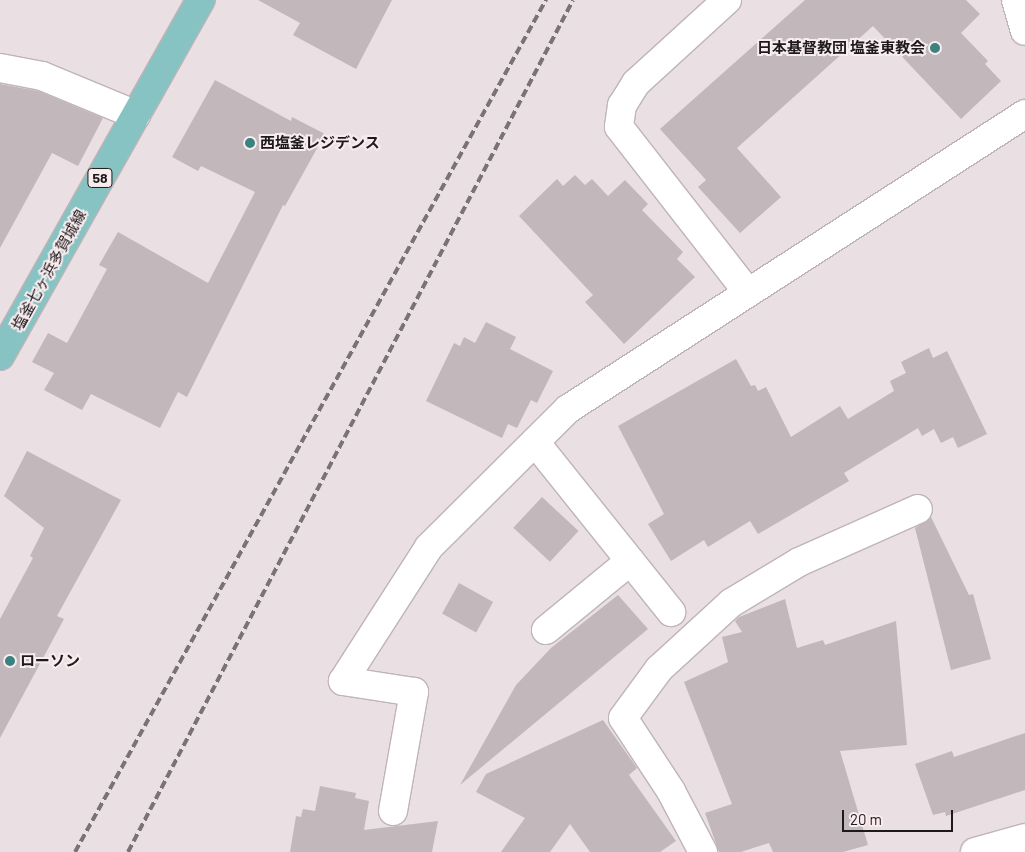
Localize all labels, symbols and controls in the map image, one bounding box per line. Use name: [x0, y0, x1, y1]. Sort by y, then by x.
place label: 日本基督教団 塩釜東教会: [757, 39, 925, 57]
marker: 日本基督教団 塩釜東教会: [929, 42, 941, 54]
place label: 西塩釜レジデンス: [260, 134, 380, 152]
marker: 西塩釜レジデンス: [244, 137, 256, 149]
road number: 58: [86, 167, 114, 190]
street label: 塩釜七ヶ浜多賀城線: [8, 207, 90, 333]
place label: ローソン: [20, 652, 80, 670]
marker: ローソン: [4, 655, 16, 667]
scale bar: [845, 800, 956, 832]
text: 20 m: [850, 810, 882, 828]

